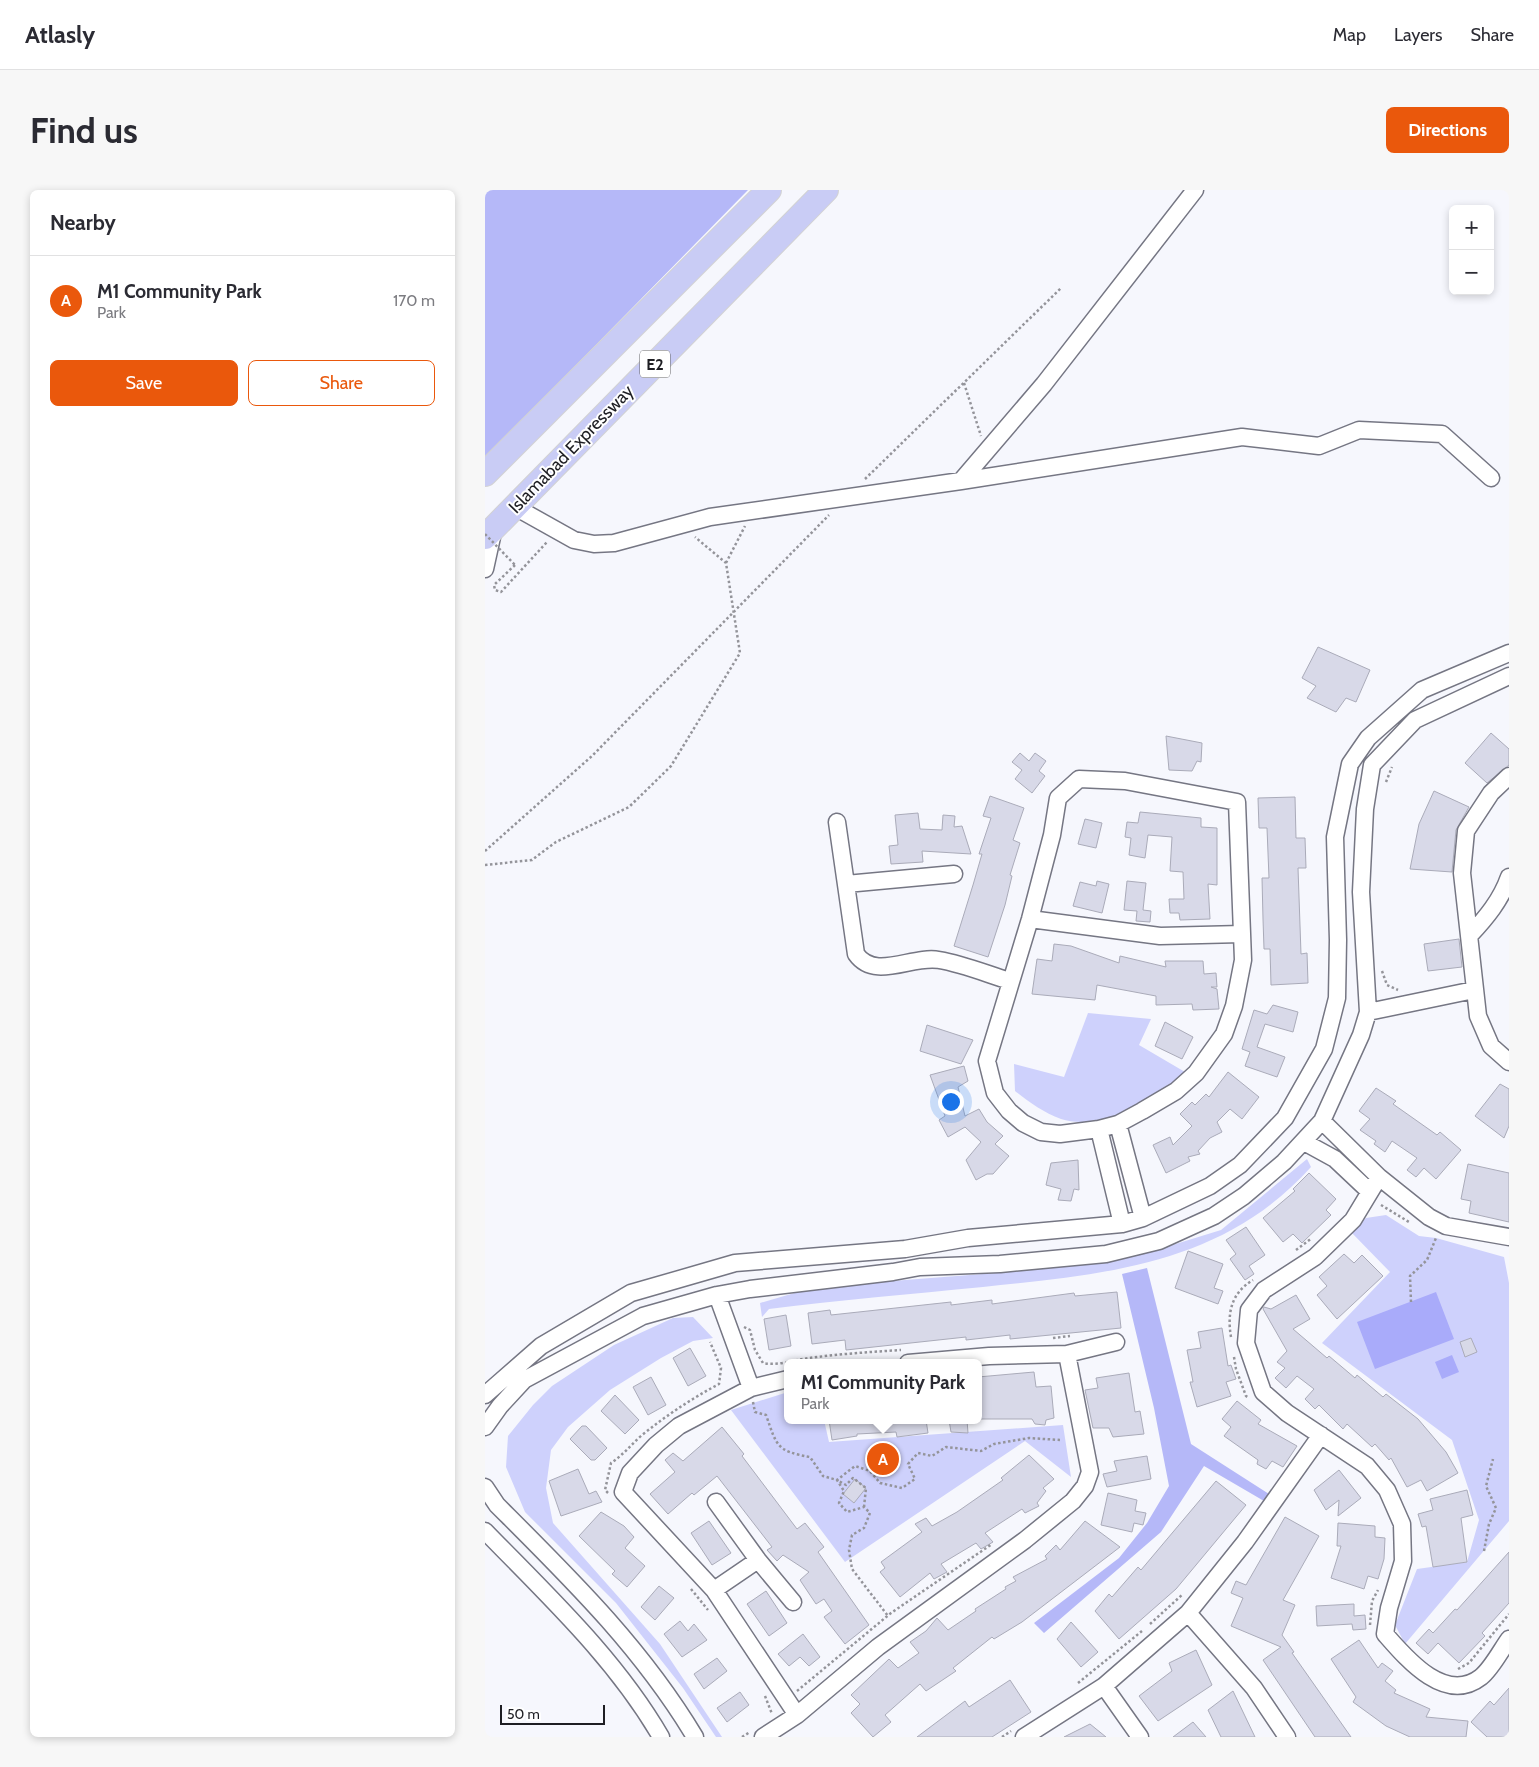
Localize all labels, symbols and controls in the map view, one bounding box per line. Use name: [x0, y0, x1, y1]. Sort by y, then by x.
text: Atlasly: [25, 20, 95, 49]
text: Map: [1333, 24, 1366, 46]
text: Layers: [1394, 24, 1443, 46]
text: Share: [1471, 24, 1514, 46]
button: Directions: [1386, 107, 1509, 153]
text: Find us: [30, 109, 138, 152]
map controls: [1449, 205, 1494, 295]
button: +: [1449, 205, 1494, 250]
text: Nearby: [50, 210, 116, 235]
button: −: [1449, 250, 1494, 295]
text: M1 Community Park: [97, 280, 262, 303]
text: A: [61, 291, 71, 310]
text: 170 m: [393, 291, 435, 310]
text: Park: [97, 303, 126, 322]
road number: E2: [640, 350, 670, 378]
button: Save: [50, 360, 238, 406]
button: Share: [248, 360, 435, 406]
street label: Islamabad Expressway: [504, 380, 638, 518]
your location: [938, 1089, 964, 1115]
popup: [784, 1359, 982, 1424]
text: M1 Community Park: [801, 1371, 965, 1394]
text: Park: [801, 1394, 830, 1413]
pin: A: [867, 1440, 899, 1478]
scale bar: [500, 1702, 605, 1725]
text: 50 m: [507, 1705, 540, 1723]

